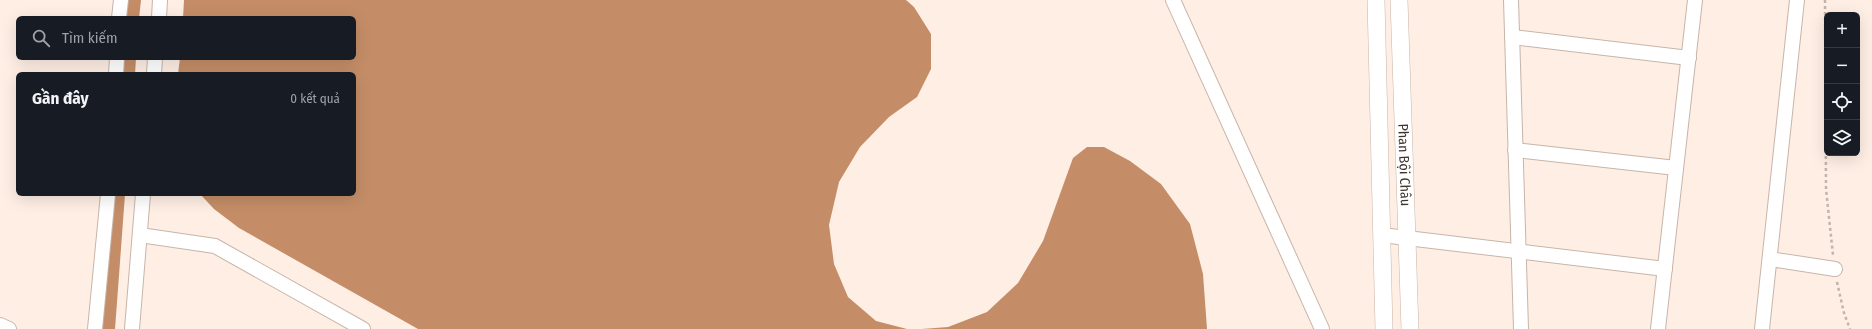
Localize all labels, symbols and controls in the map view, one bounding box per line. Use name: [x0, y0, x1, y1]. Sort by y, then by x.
map controls: [1824, 12, 1860, 156]
button: +: [1824, 12, 1860, 48]
search box: [16, 16, 356, 60]
icon: search: [30, 27, 52, 49]
text: Tìm kiếm: [62, 29, 118, 47]
button: −: [1824, 48, 1860, 84]
button: locate: [1824, 84, 1860, 120]
text: Gần đây: [32, 88, 89, 109]
text: 0 kết quả: [290, 91, 340, 106]
button: layers: [1824, 120, 1860, 156]
street label: Phan Bội Châu: [1395, 123, 1414, 206]

